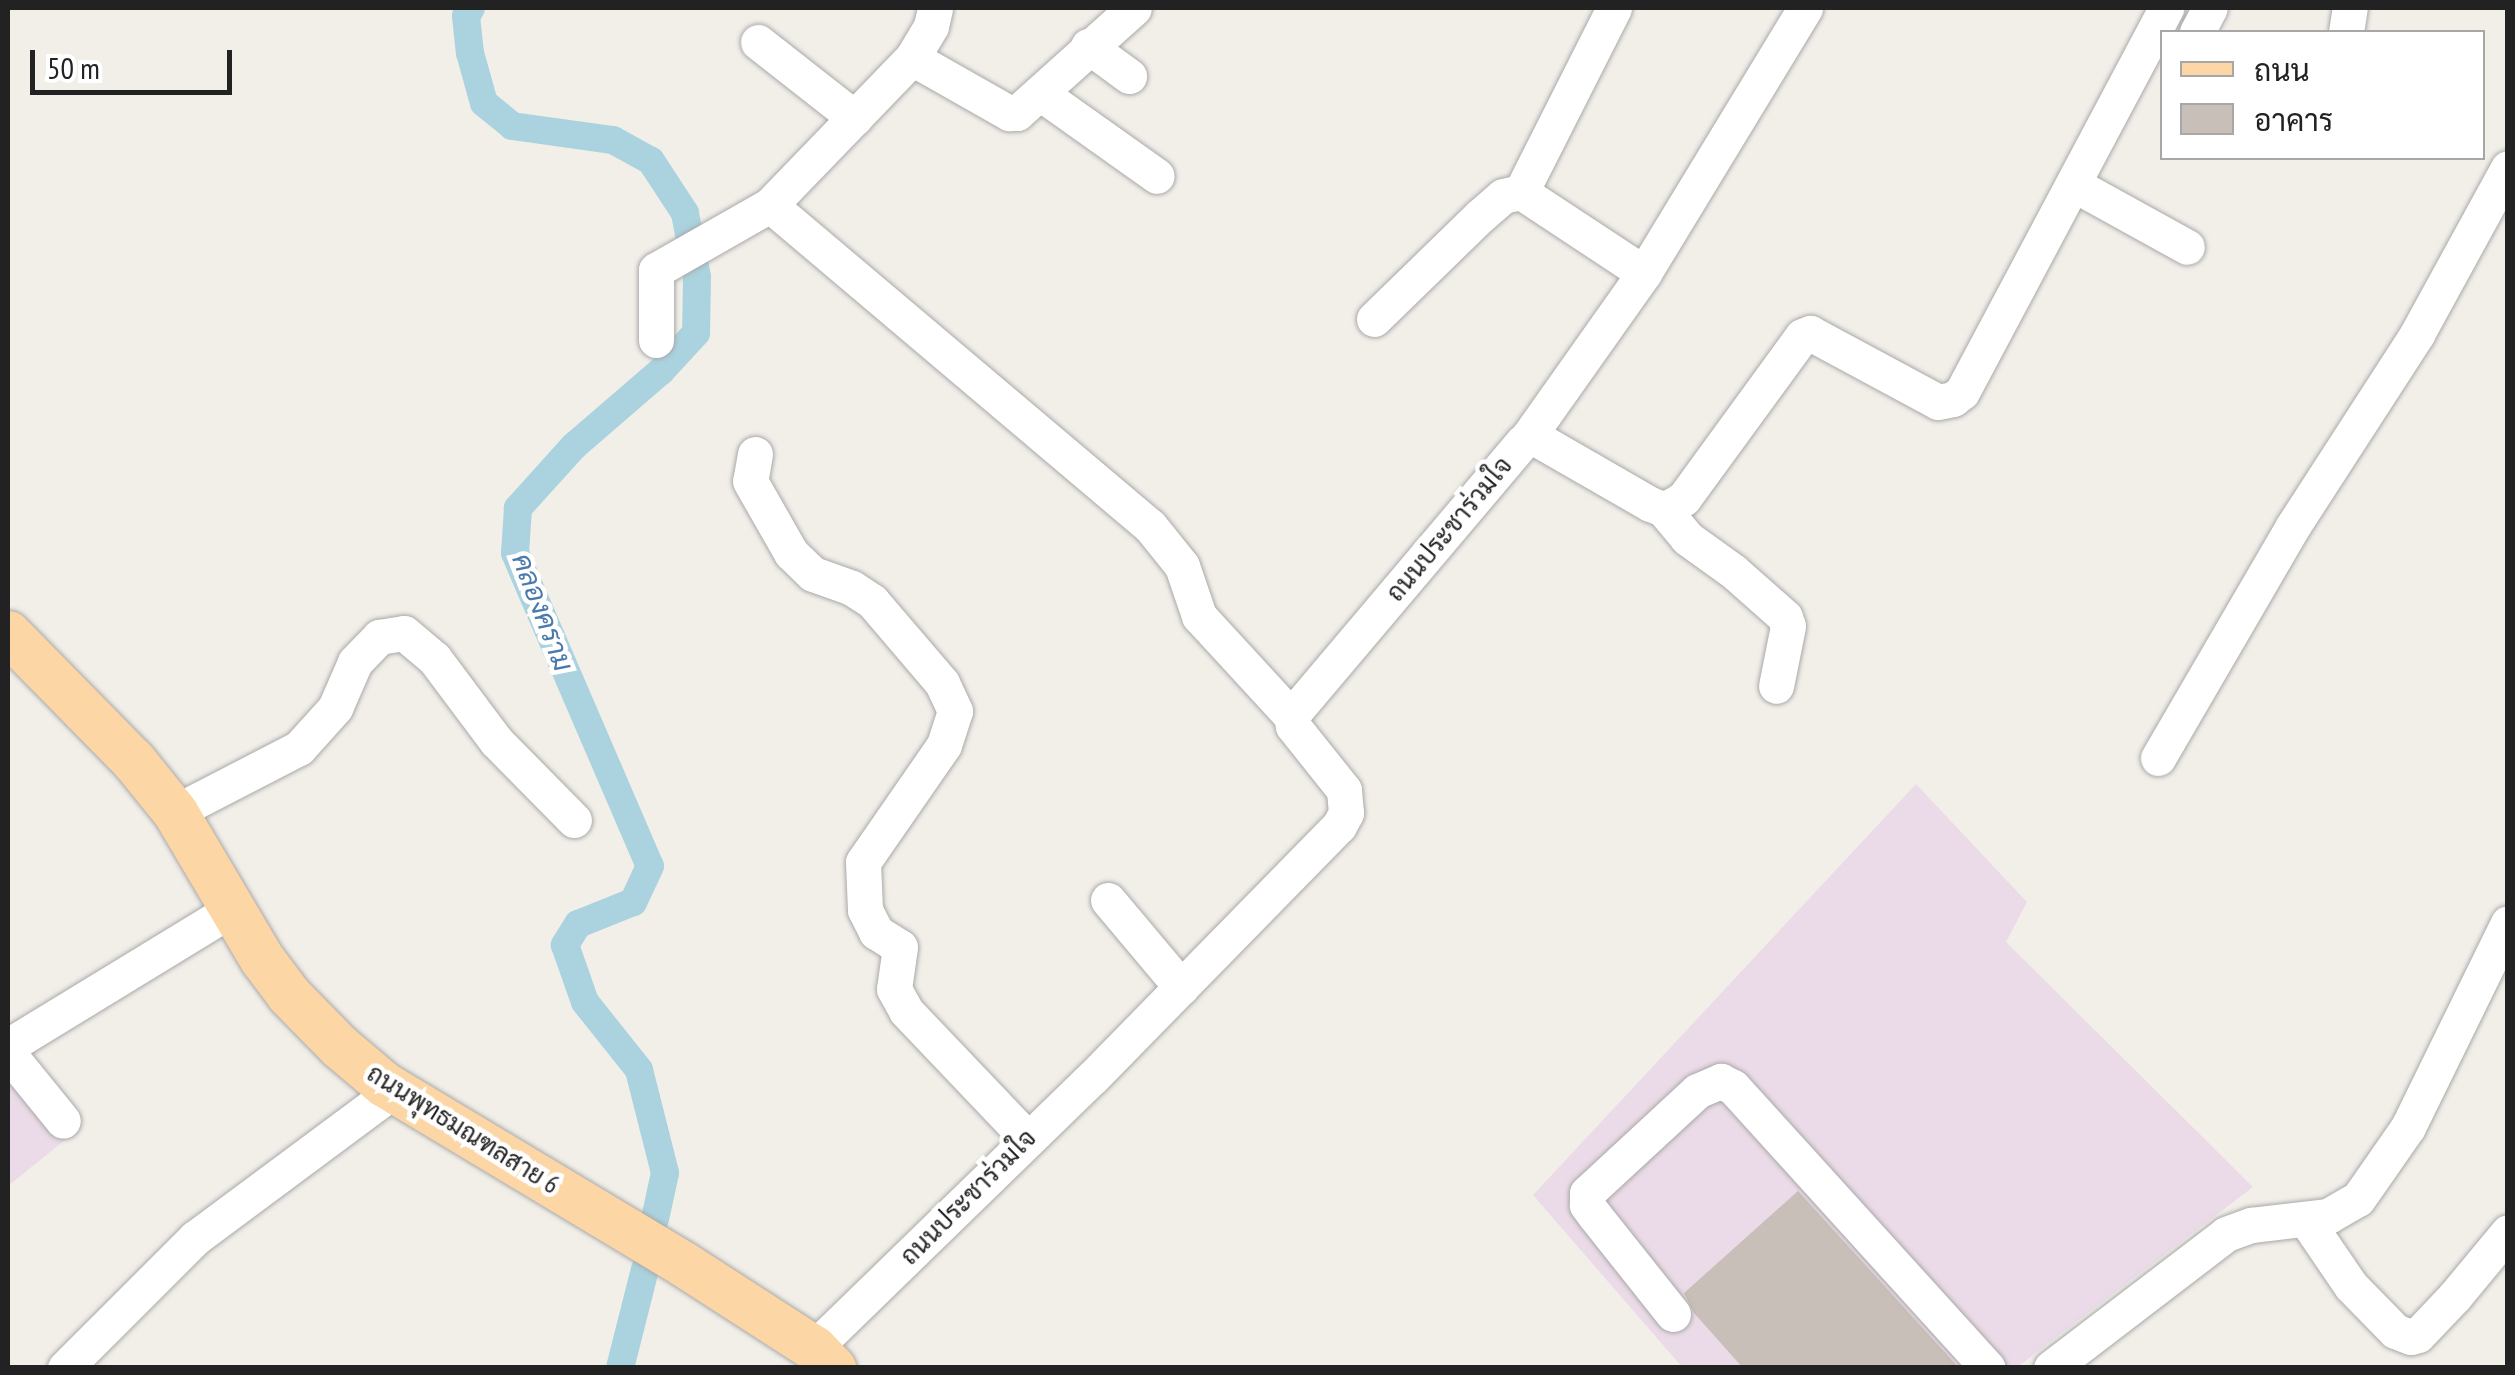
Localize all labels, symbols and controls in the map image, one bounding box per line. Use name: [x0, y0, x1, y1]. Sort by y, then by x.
scale bar: [35, 30, 238, 92]
legend: [2160, 30, 2485, 160]
text: 50 m: [47, 48, 100, 87]
text: ถนน: [2254, 50, 2310, 89]
text: อาคาร: [2254, 100, 2333, 139]
street label: ถนนประชาร่วมใจ: [1380, 451, 1518, 607]
water label: คลองคราม: [505, 548, 581, 676]
street label: ถนนพุทธมณฑลสาย 6: [362, 1058, 564, 1200]
street label: ถนนประชาร่วมใจ: [894, 1123, 1042, 1271]

